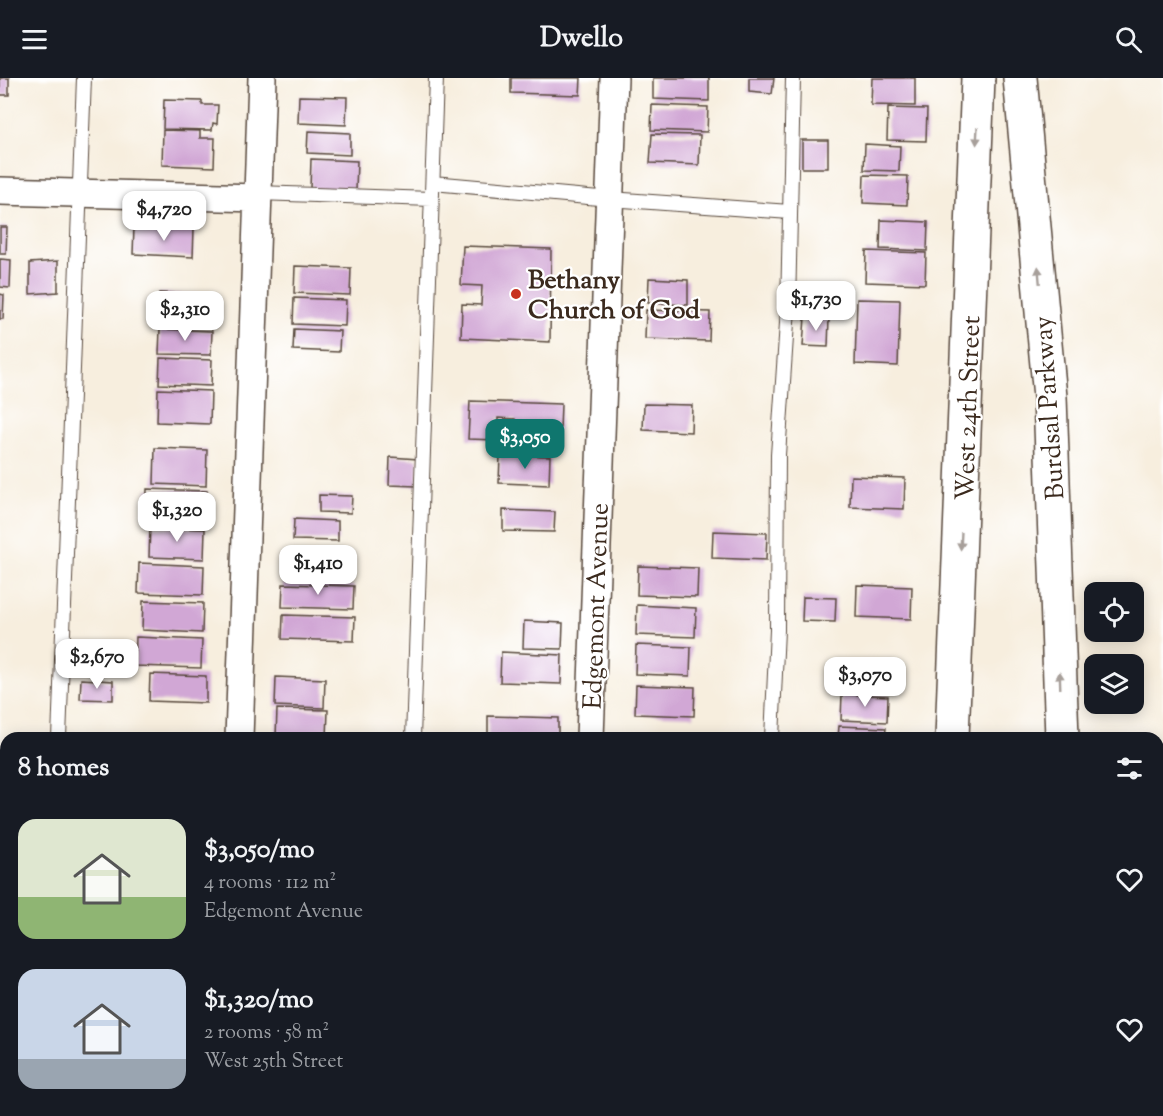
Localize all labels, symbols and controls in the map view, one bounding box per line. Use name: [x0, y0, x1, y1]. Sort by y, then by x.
text: Dwello: [540, 20, 623, 59]
icon: menu: [18, 23, 51, 56]
icon: search: [1112, 23, 1145, 56]
one-way arrow: [972, 127, 981, 146]
pin: $4,720: [115, 191, 213, 242]
text: $4,720: [136, 196, 192, 225]
place label: Bethany Church of God: [528, 263, 700, 330]
one-way arrow: [1034, 266, 1044, 285]
pin: $1,730: [767, 281, 865, 332]
text: $1,730: [791, 286, 841, 315]
marker: Bethany Church of God: [509, 287, 523, 301]
pin: $2,310: [136, 291, 234, 342]
text: $2,310: [160, 296, 210, 325]
street label: West 24th Street: [948, 315, 991, 501]
street label: Burdsal Parkway: [1026, 315, 1075, 501]
pin: $3,050: [476, 419, 574, 470]
text: $3,050: [499, 424, 551, 453]
pin: $1,320: [128, 492, 226, 543]
text: $1,320: [152, 497, 202, 526]
street label: Edgemont Avenue: [575, 502, 620, 710]
one-way arrow: [957, 532, 966, 551]
pin: $1,410: [269, 545, 367, 596]
text: $1,410: [293, 550, 343, 579]
map controls: [1084, 582, 1144, 714]
button: locate: [1084, 582, 1144, 642]
pin: $2,670: [48, 639, 146, 690]
text: $2,670: [70, 644, 124, 673]
button: layers: [1084, 654, 1144, 714]
pin: $3,070: [816, 657, 914, 708]
text: $3,070: [838, 662, 892, 691]
one-way arrow: [1056, 670, 1065, 689]
text: 8 homes: [18, 750, 109, 787]
icon: filters: [1113, 752, 1146, 785]
text: $3,050/mo: [204, 832, 314, 869]
icon: home: [66, 843, 138, 915]
icon: heart: [1113, 863, 1146, 896]
text: 4 rooms · 112 m²: [204, 869, 336, 898]
text: Edgemont Avenue: [204, 898, 363, 927]
text: $1,320/mo: [204, 982, 314, 1019]
icon: home: [66, 993, 138, 1065]
icon: heart: [1113, 1013, 1146, 1046]
text: 2 rooms · 58 m²: [204, 1019, 329, 1048]
text: West 25th Street: [204, 1048, 343, 1077]

